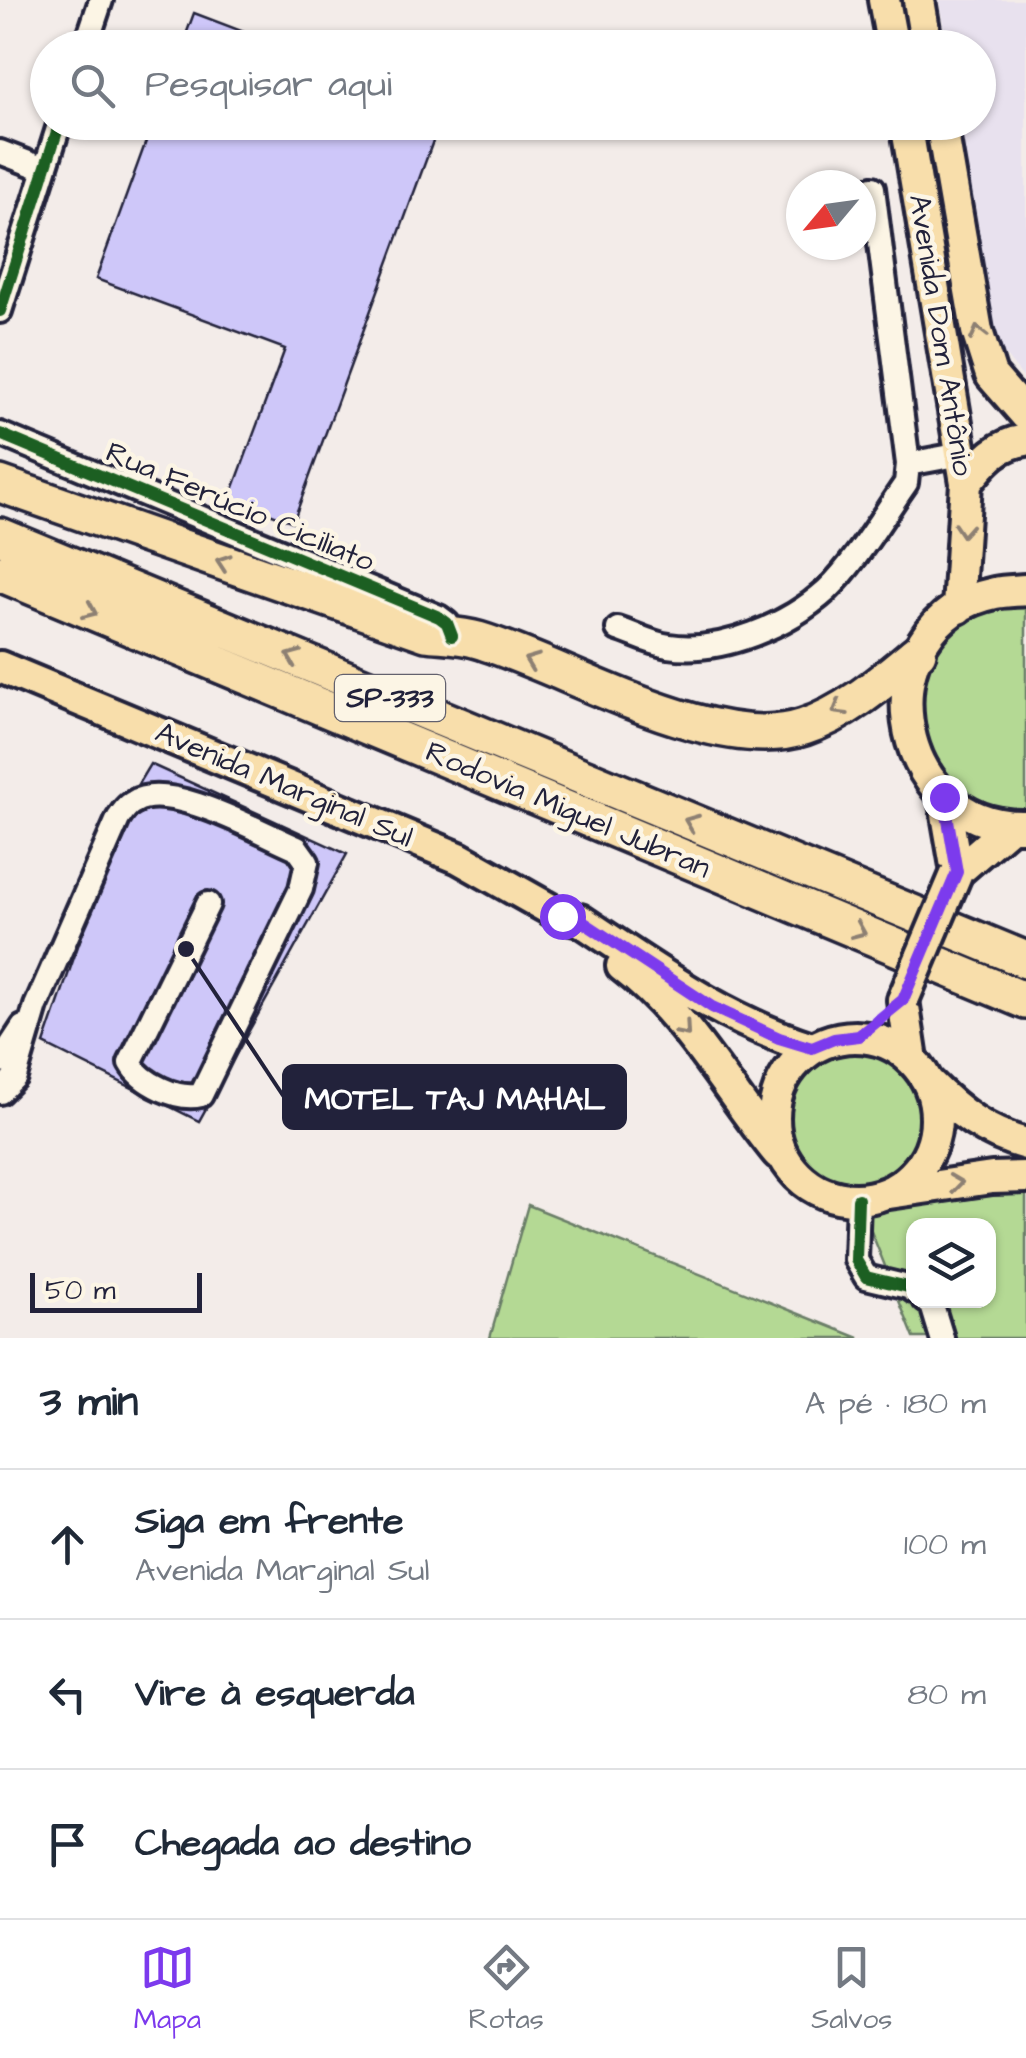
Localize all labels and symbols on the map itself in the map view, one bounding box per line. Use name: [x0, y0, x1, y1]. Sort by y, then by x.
north arrow: [786, 170, 876, 260]
street label: Avenida Dom Antônio: [898, 191, 984, 479]
one-way arrow: [969, 324, 990, 342]
street label: Rua Ferúcio Ciciliato: [99, 431, 381, 583]
one-way arrow: [953, 522, 974, 538]
one-way arrow: [216, 553, 233, 574]
one-way arrow: [80, 599, 98, 619]
one-way arrow: [285, 649, 303, 669]
one-way arrow: [524, 652, 541, 673]
road number: SP-333: [335, 675, 445, 721]
one-way arrow: [832, 697, 850, 716]
street label: Avenida Marginal Sul: [148, 712, 419, 859]
street label: Rodovia Miguel Jubran: [419, 731, 717, 890]
route end: [922, 775, 968, 821]
one-way arrow: [683, 813, 700, 833]
route start: [540, 894, 586, 940]
one-way arrow: [848, 919, 866, 939]
one-way arrow: [673, 1018, 691, 1037]
callout: MOTEL TAJ MAHAL: [284, 1066, 625, 1128]
text: MOTEL TAJ MAHAL: [305, 1077, 606, 1122]
one-way arrow: [947, 1174, 964, 1195]
scale bar: [30, 1268, 202, 1312]

